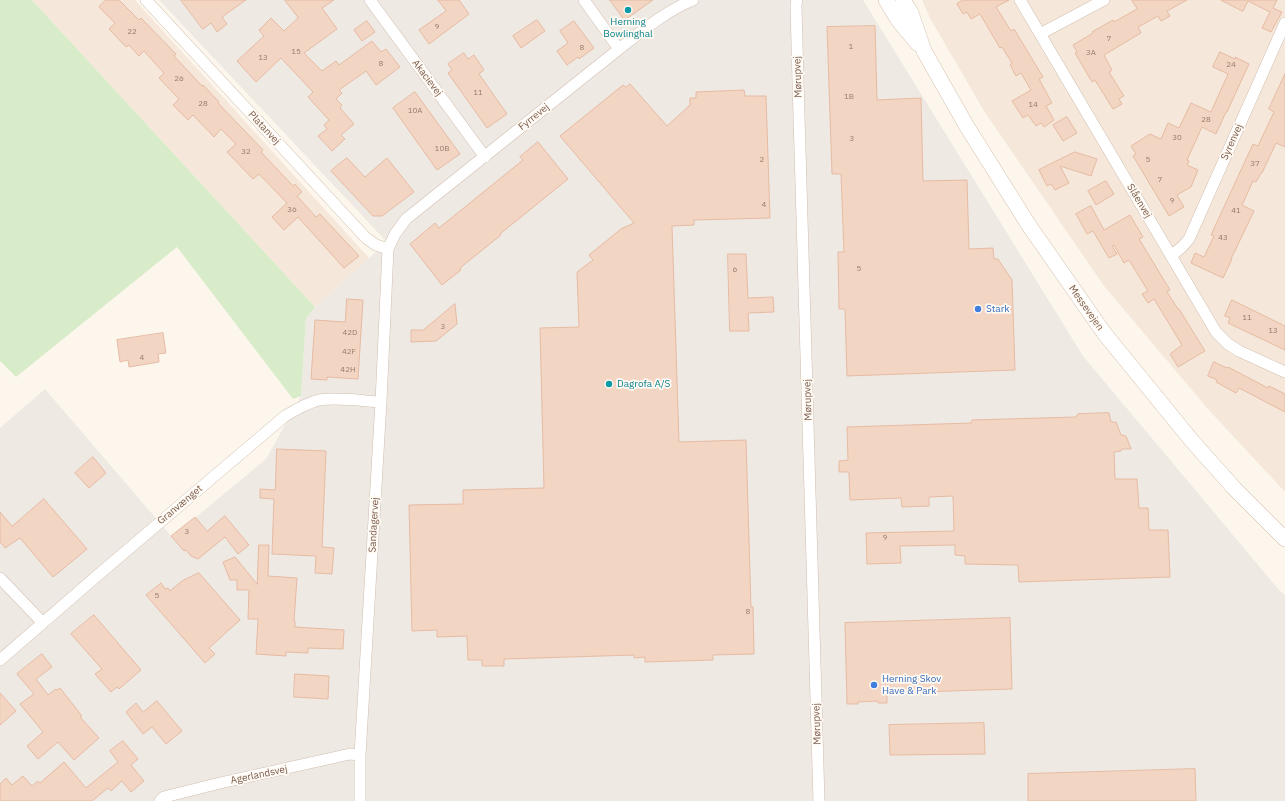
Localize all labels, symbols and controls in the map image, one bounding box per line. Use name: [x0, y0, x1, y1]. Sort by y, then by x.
marker: Herning Bowlinghal: [623, 5, 633, 15]
place label: Herning Bowlinghal: [603, 16, 653, 40]
house number: 9: [435, 22, 439, 32]
house number: 22: [127, 27, 137, 37]
house number: 7: [1107, 34, 1111, 44]
house number: 1: [849, 42, 853, 52]
house number: 8: [580, 43, 584, 53]
house number: 15: [291, 47, 301, 57]
house number: 3A: [1086, 48, 1096, 58]
house number: 13: [258, 53, 268, 63]
street label: Mørupvej: [791, 56, 805, 98]
street label: Akacievej: [409, 57, 445, 99]
house number: 8: [379, 59, 383, 69]
house number: 24: [1226, 60, 1236, 70]
house number: 26: [174, 74, 184, 84]
house number: 11: [473, 88, 483, 98]
house number: 1B: [844, 92, 854, 102]
house number: 28: [198, 99, 208, 109]
house number: 14: [1028, 100, 1038, 110]
street label: Fyrrevej: [516, 101, 552, 133]
house number: 10A: [408, 106, 422, 116]
street label: Platanvej: [245, 109, 283, 147]
house number: 28: [1201, 115, 1211, 125]
street label: Syrenvej: [1219, 122, 1245, 162]
house number: 30: [1172, 133, 1182, 143]
house number: 3: [850, 134, 854, 144]
house number: 10B: [435, 144, 449, 154]
house number: 32: [241, 147, 251, 157]
house number: 2: [760, 155, 764, 165]
house number: 5: [1146, 155, 1150, 165]
house number: 37: [1250, 159, 1260, 169]
house number: 7: [1158, 175, 1162, 185]
street label: Slåenvej: [1124, 182, 1154, 220]
house number: 9: [1170, 196, 1174, 206]
house number: 4: [762, 200, 766, 210]
house number: 36: [287, 205, 297, 215]
house number: 41: [1231, 206, 1241, 216]
house number: 43: [1218, 233, 1228, 243]
house number: 5: [857, 264, 861, 274]
house number: 6: [733, 265, 737, 275]
street label: Messevejen: [1066, 283, 1106, 333]
place label: Stark: [986, 303, 1010, 315]
marker: Stark: [973, 304, 983, 314]
house number: 11: [1242, 313, 1252, 323]
house number: 3: [441, 322, 445, 332]
house number: 13: [1268, 326, 1278, 336]
house number: 42D: [343, 328, 357, 338]
house number: 42F: [342, 347, 356, 357]
house number: 4: [140, 353, 144, 363]
house number: 42H: [340, 365, 356, 375]
place label: Dagrofa A/S: [617, 378, 670, 390]
marker: Dagrofa A/S: [604, 379, 614, 389]
street label: Mørupvej: [801, 379, 815, 421]
street label: Granvænget: [155, 483, 205, 527]
street label: Sandagervej: [367, 497, 381, 553]
house number: 3: [185, 527, 189, 537]
house number: 9: [883, 533, 887, 543]
house number: 5: [155, 591, 159, 601]
house number: 8: [746, 607, 750, 617]
place label: Herning Skov Have & Park: [882, 673, 941, 696]
marker: Herning Skov Have & Park: [869, 680, 879, 690]
street label: Mørupvej: [810, 703, 824, 745]
street label: Agerlandsvej: [229, 763, 289, 787]

